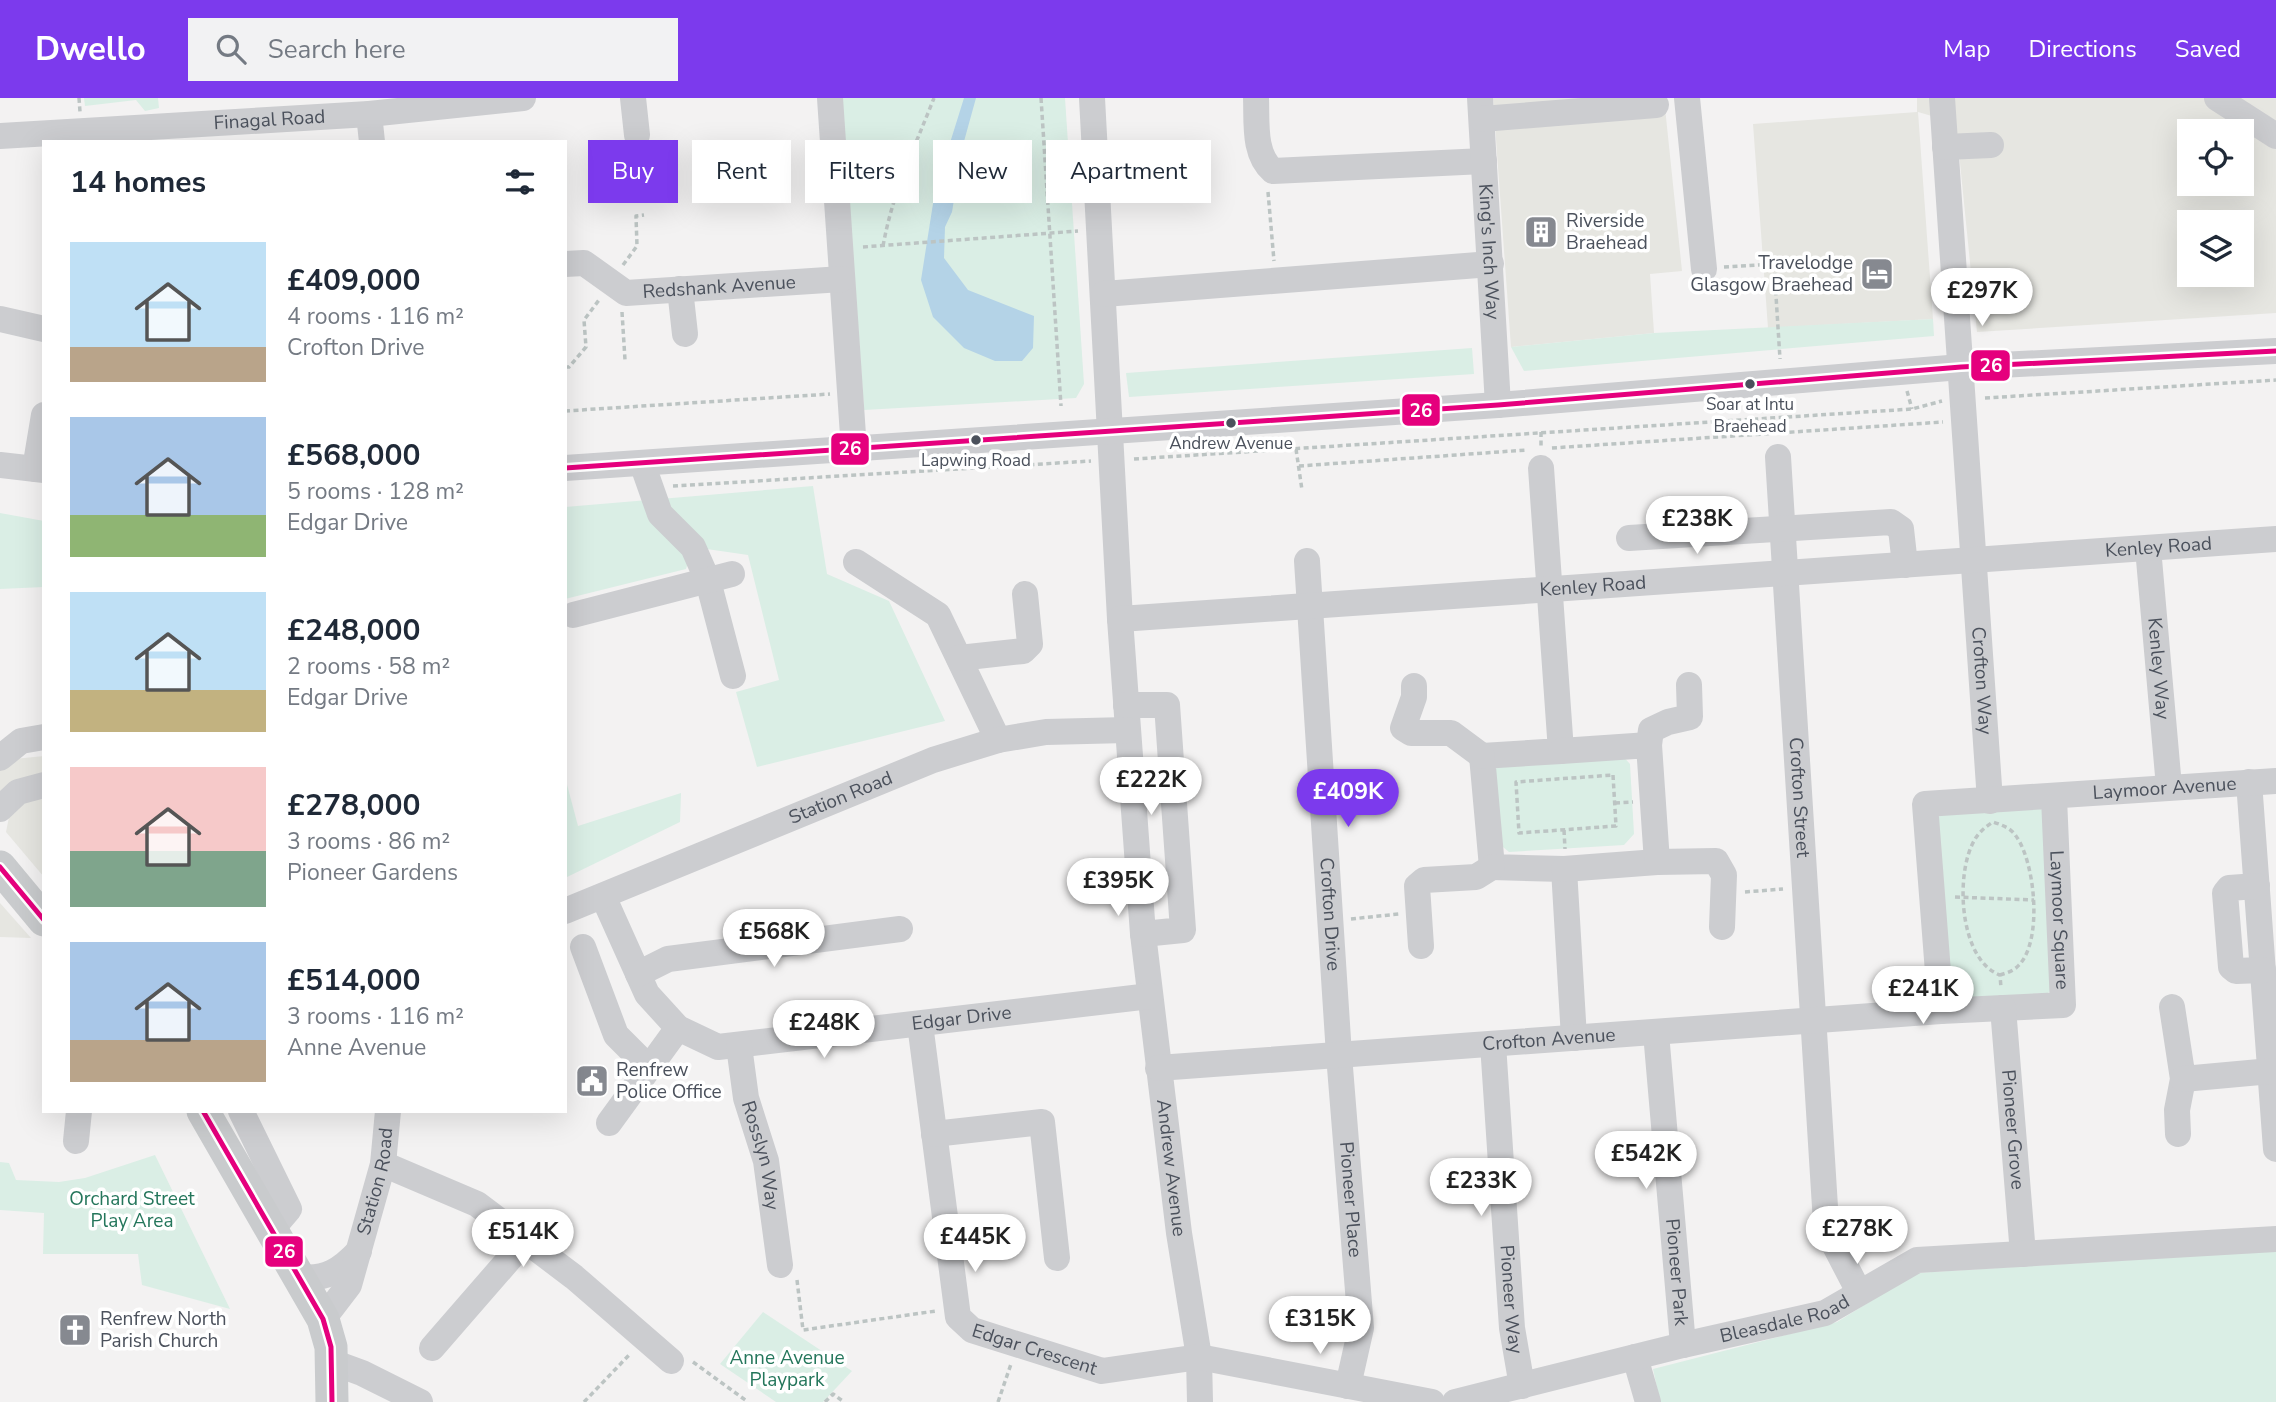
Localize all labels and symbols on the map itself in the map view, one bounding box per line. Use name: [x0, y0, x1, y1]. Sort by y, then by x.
street label: Finagal Road: [213, 104, 326, 136]
street label: King's Inch Way: [1472, 183, 1506, 321]
place label: Riverside Braehead: [1566, 208, 1648, 256]
building icon: Riverside Braehead: [1522, 213, 1560, 251]
place label: Travelodge Glasgow Braehead: [1690, 250, 1853, 298]
hotel icon: Travelodge Glasgow Braehead: [1858, 255, 1896, 293]
pin: £297K: [1933, 268, 2031, 328]
street label: Redshank Avenue: [642, 269, 797, 305]
line badge: 26: [1970, 349, 2011, 382]
text: 26: [1980, 353, 2002, 379]
marker: Soar at Intu Braehead: [1743, 377, 1757, 391]
line badge: 26: [1401, 393, 1441, 427]
place label: Soar at Intu Braehead: [1706, 393, 1794, 438]
text: 26: [1410, 398, 1432, 424]
marker: Andrew Avenue: [1224, 416, 1238, 430]
line badge: 26: [830, 432, 870, 466]
place label: Andrew Avenue: [1169, 432, 1293, 455]
marker: Lapwing Road: [969, 433, 983, 447]
text: 26: [839, 436, 861, 462]
place label: Lapwing Road: [921, 449, 1031, 472]
pin: £238K: [1648, 496, 1746, 556]
street label: Kenley Road: [2104, 530, 2213, 564]
street label: Kenley Road: [1539, 570, 1647, 603]
street label: Kenley Way: [2141, 616, 2176, 721]
street label: Crofton Way: [1965, 626, 1998, 736]
street label: Crofton Street: [1783, 736, 1816, 859]
pin: £222K: [1102, 758, 1200, 817]
street label: Station Road: [785, 765, 896, 831]
pin: £409K: [1299, 770, 1397, 829]
street label: Laymoor Avenue: [2092, 771, 2237, 806]
street label: Laymoor Square: [2043, 850, 2075, 990]
street label: Crofton Drive: [1313, 857, 1347, 972]
pin: £395K: [1069, 858, 1167, 918]
pin: £568K: [725, 910, 823, 969]
pin: £241K: [1874, 967, 1972, 1026]
street label: Edgar Drive: [910, 999, 1013, 1037]
pin: £248K: [775, 1000, 873, 1060]
street label: Crofton Avenue: [1482, 1022, 1616, 1057]
place label: Renfrew Police Office: [616, 1057, 722, 1105]
public building icon: Renfrew Police Office: [573, 1062, 611, 1100]
street label: Pioneer Grove: [1995, 1069, 2031, 1191]
street label: Rosslyn Way: [735, 1097, 785, 1212]
street label: Andrew Avenue: [1150, 1098, 1192, 1238]
street label: Station Road: [351, 1126, 399, 1238]
pin: £542K: [1597, 1132, 1695, 1191]
street label: Pioneer Place: [1333, 1141, 1368, 1258]
pin: £233K: [1432, 1158, 1530, 1218]
park label: Orchard Street Play Area: [69, 1186, 195, 1234]
pin: £278K: [1808, 1206, 1906, 1266]
pin: £514K: [474, 1210, 572, 1269]
pin: £445K: [926, 1214, 1024, 1274]
street label: Pioneer Park: [1659, 1217, 1694, 1327]
line badge: 26: [264, 1235, 304, 1268]
text: 26: [273, 1239, 295, 1265]
street label: Pioneer Way: [1493, 1244, 1529, 1356]
street label: Bleasdale Road: [1717, 1289, 1854, 1349]
pin: £315K: [1271, 1296, 1369, 1356]
place label: Renfrew North Parish Church: [100, 1306, 227, 1354]
church icon: Renfrew North Parish Church: [56, 1311, 94, 1349]
street label: Edgar Crescent: [969, 1318, 1101, 1382]
park label: Anne Avenue Playpark: [729, 1345, 845, 1393]

